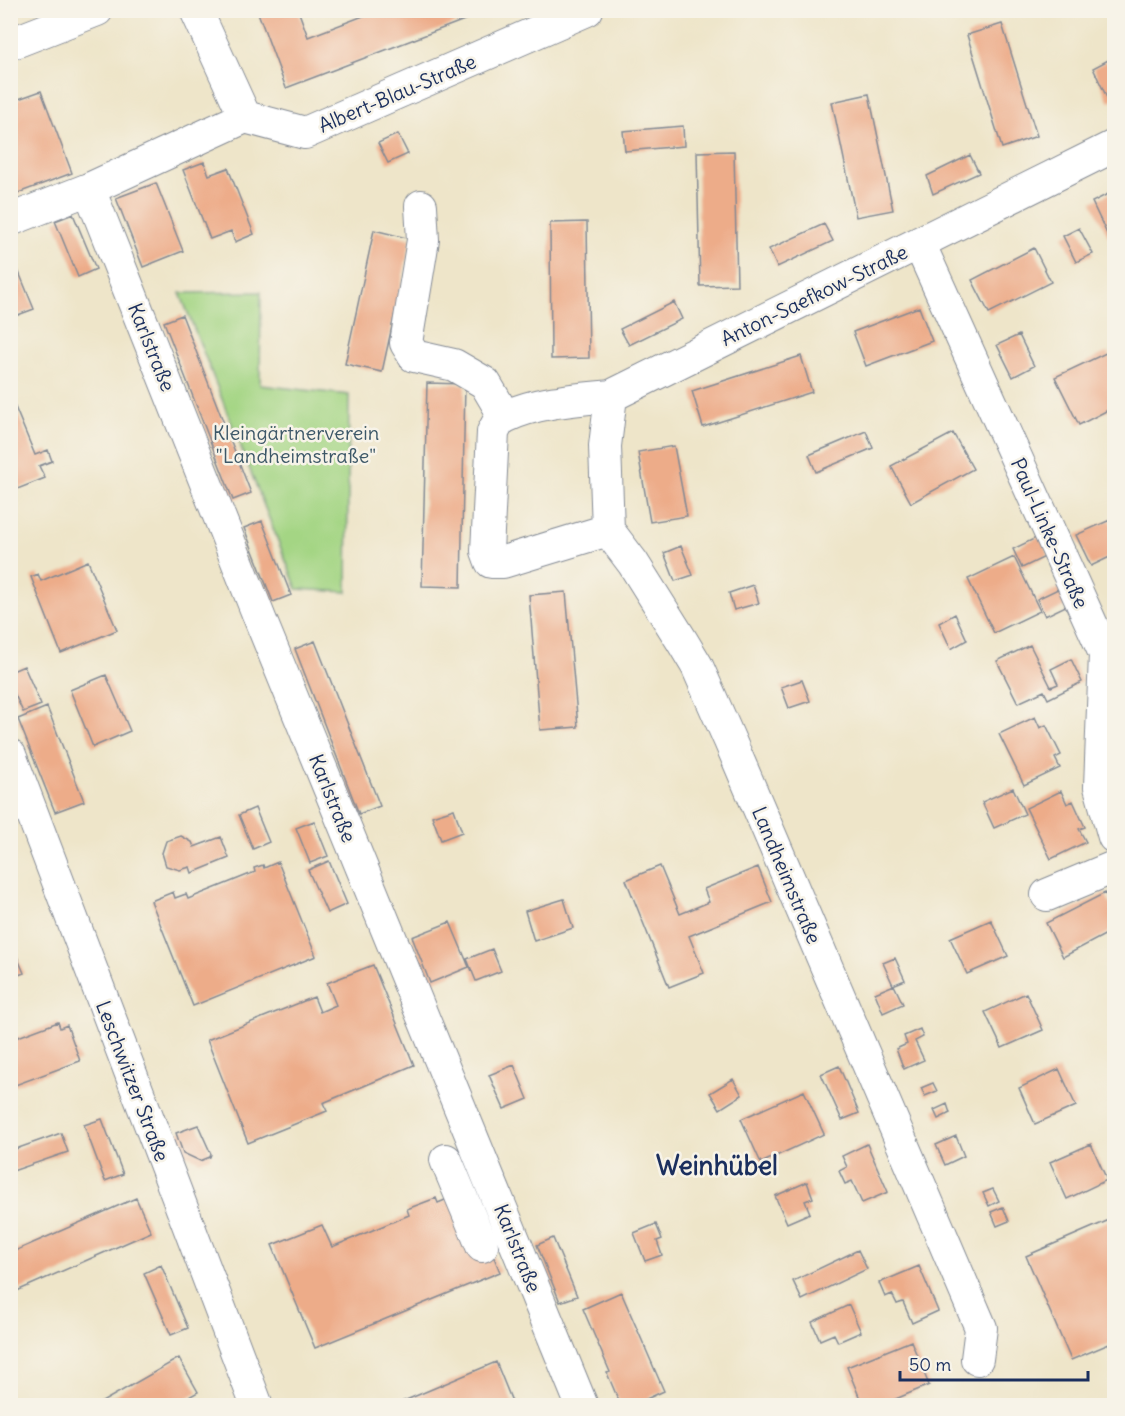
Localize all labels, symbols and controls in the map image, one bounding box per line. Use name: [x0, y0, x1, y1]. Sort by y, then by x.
street label: Albert-Blau-Straße: [314, 48, 480, 138]
street label: Anton-Saefkow-Straße: [716, 239, 912, 351]
street label: Karlstraße: [123, 299, 181, 395]
park label: Kleingärtnerverein "Landheimstraße": [213, 420, 379, 468]
street label: Paul-Linke-Straße: [1006, 454, 1094, 612]
street label: Karlstraße: [304, 750, 362, 846]
street label: Landheimstraße: [747, 803, 827, 947]
street label: Leschwitzer Straße: [91, 997, 175, 1165]
district label: Weinhübel: [656, 1149, 778, 1182]
street label: Karlstraße: [489, 1200, 547, 1296]
scale bar: [900, 1344, 1088, 1382]
text: 50 m: [909, 1353, 951, 1376]

